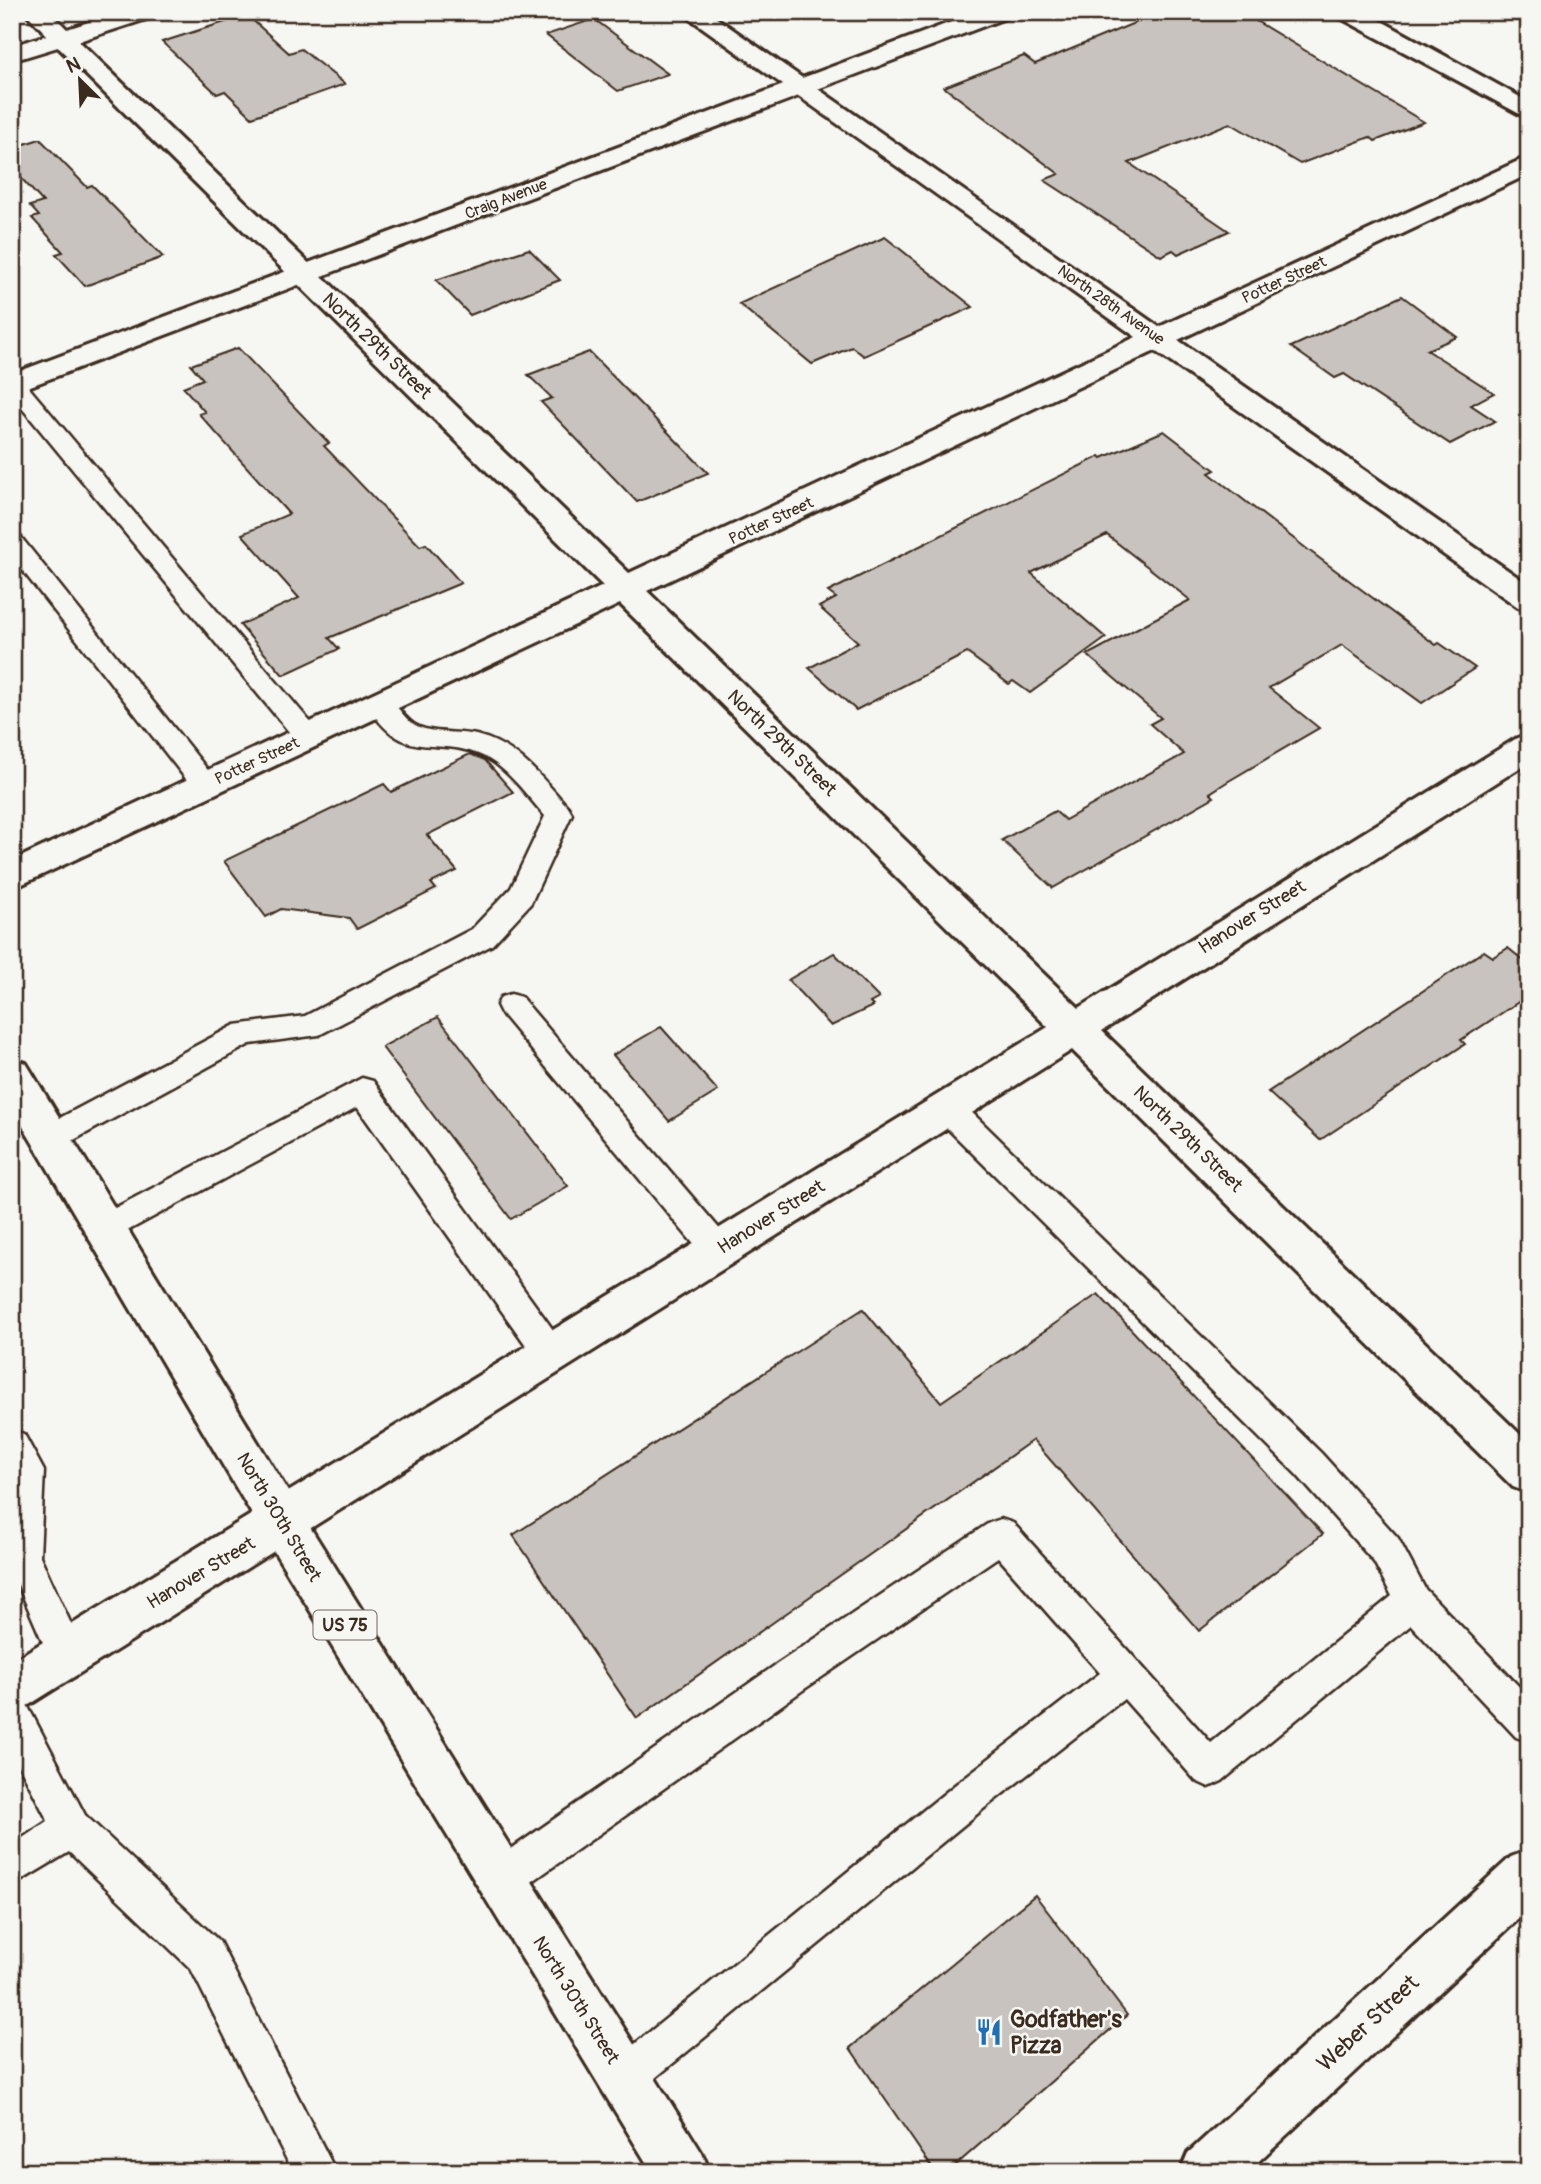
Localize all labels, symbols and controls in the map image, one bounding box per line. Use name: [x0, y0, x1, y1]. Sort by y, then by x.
north arrow: [46, 46, 116, 116]
text: N: [63, 52, 84, 79]
street label: Craig Avenue: [462, 174, 550, 224]
street label: Potter Street: [1239, 252, 1330, 308]
street label: North 28th Avenue: [1054, 261, 1168, 349]
street label: North 29th Street: [317, 288, 437, 405]
street label: Potter Street: [726, 493, 817, 549]
street label: North 29th Street: [722, 685, 842, 802]
street label: Potter Street: [212, 733, 303, 789]
street label: Hanover Street: [1194, 874, 1310, 959]
street label: North 29th Street: [1128, 1081, 1248, 1198]
street label: Hanover Street: [713, 1174, 829, 1259]
street label: North 30th Street: [231, 1448, 327, 1586]
street label: Hanover Street: [143, 1531, 260, 1615]
road number: US 75: [314, 1610, 376, 1640]
street label: North 30th Street: [527, 1932, 625, 2069]
street label: Weber Street: [1311, 1968, 1426, 2078]
place label: Godfather's Pizza: [1010, 2005, 1122, 2060]
restaurant icon: Godfather's Pizza: [974, 2017, 1004, 2047]

